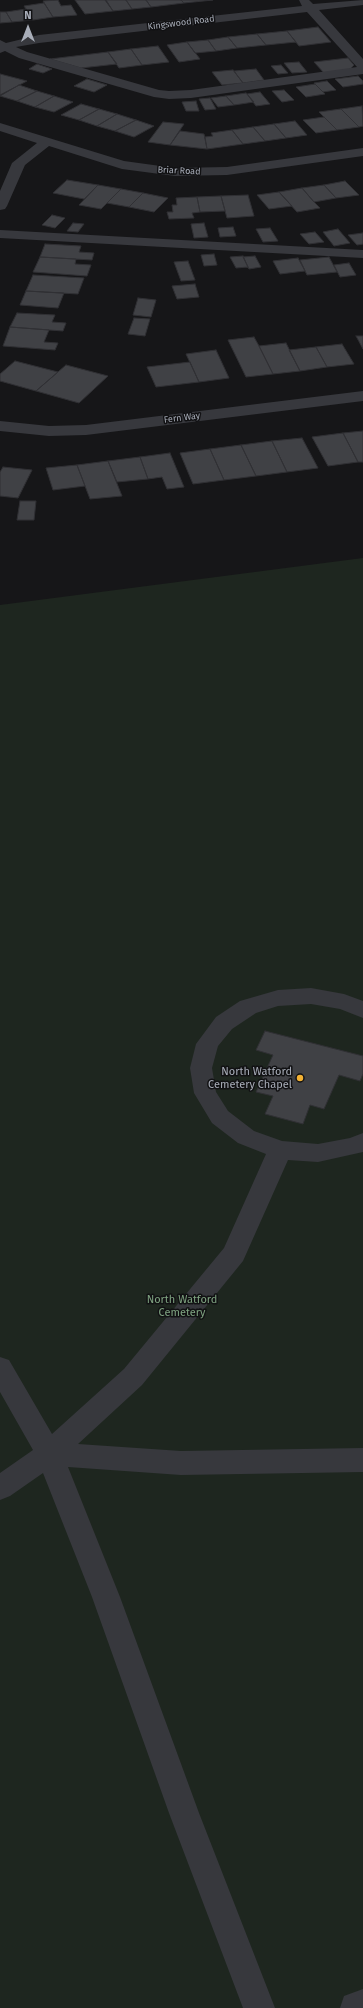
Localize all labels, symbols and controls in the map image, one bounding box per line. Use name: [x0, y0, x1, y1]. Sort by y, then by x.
north arrow: [8, 8, 48, 48]
text: N: [24, 9, 32, 22]
street label: Kingswood Road: [147, 14, 215, 32]
street label: Briar Road: [157, 164, 201, 178]
street label: Fern Way: [163, 410, 201, 426]
place label: North Watford Cemetery Chapel: [208, 1065, 292, 1091]
marker: North Watford Cemetery Chapel: [295, 1073, 305, 1083]
park label: North Watford Cemetery: [147, 1293, 217, 1319]

